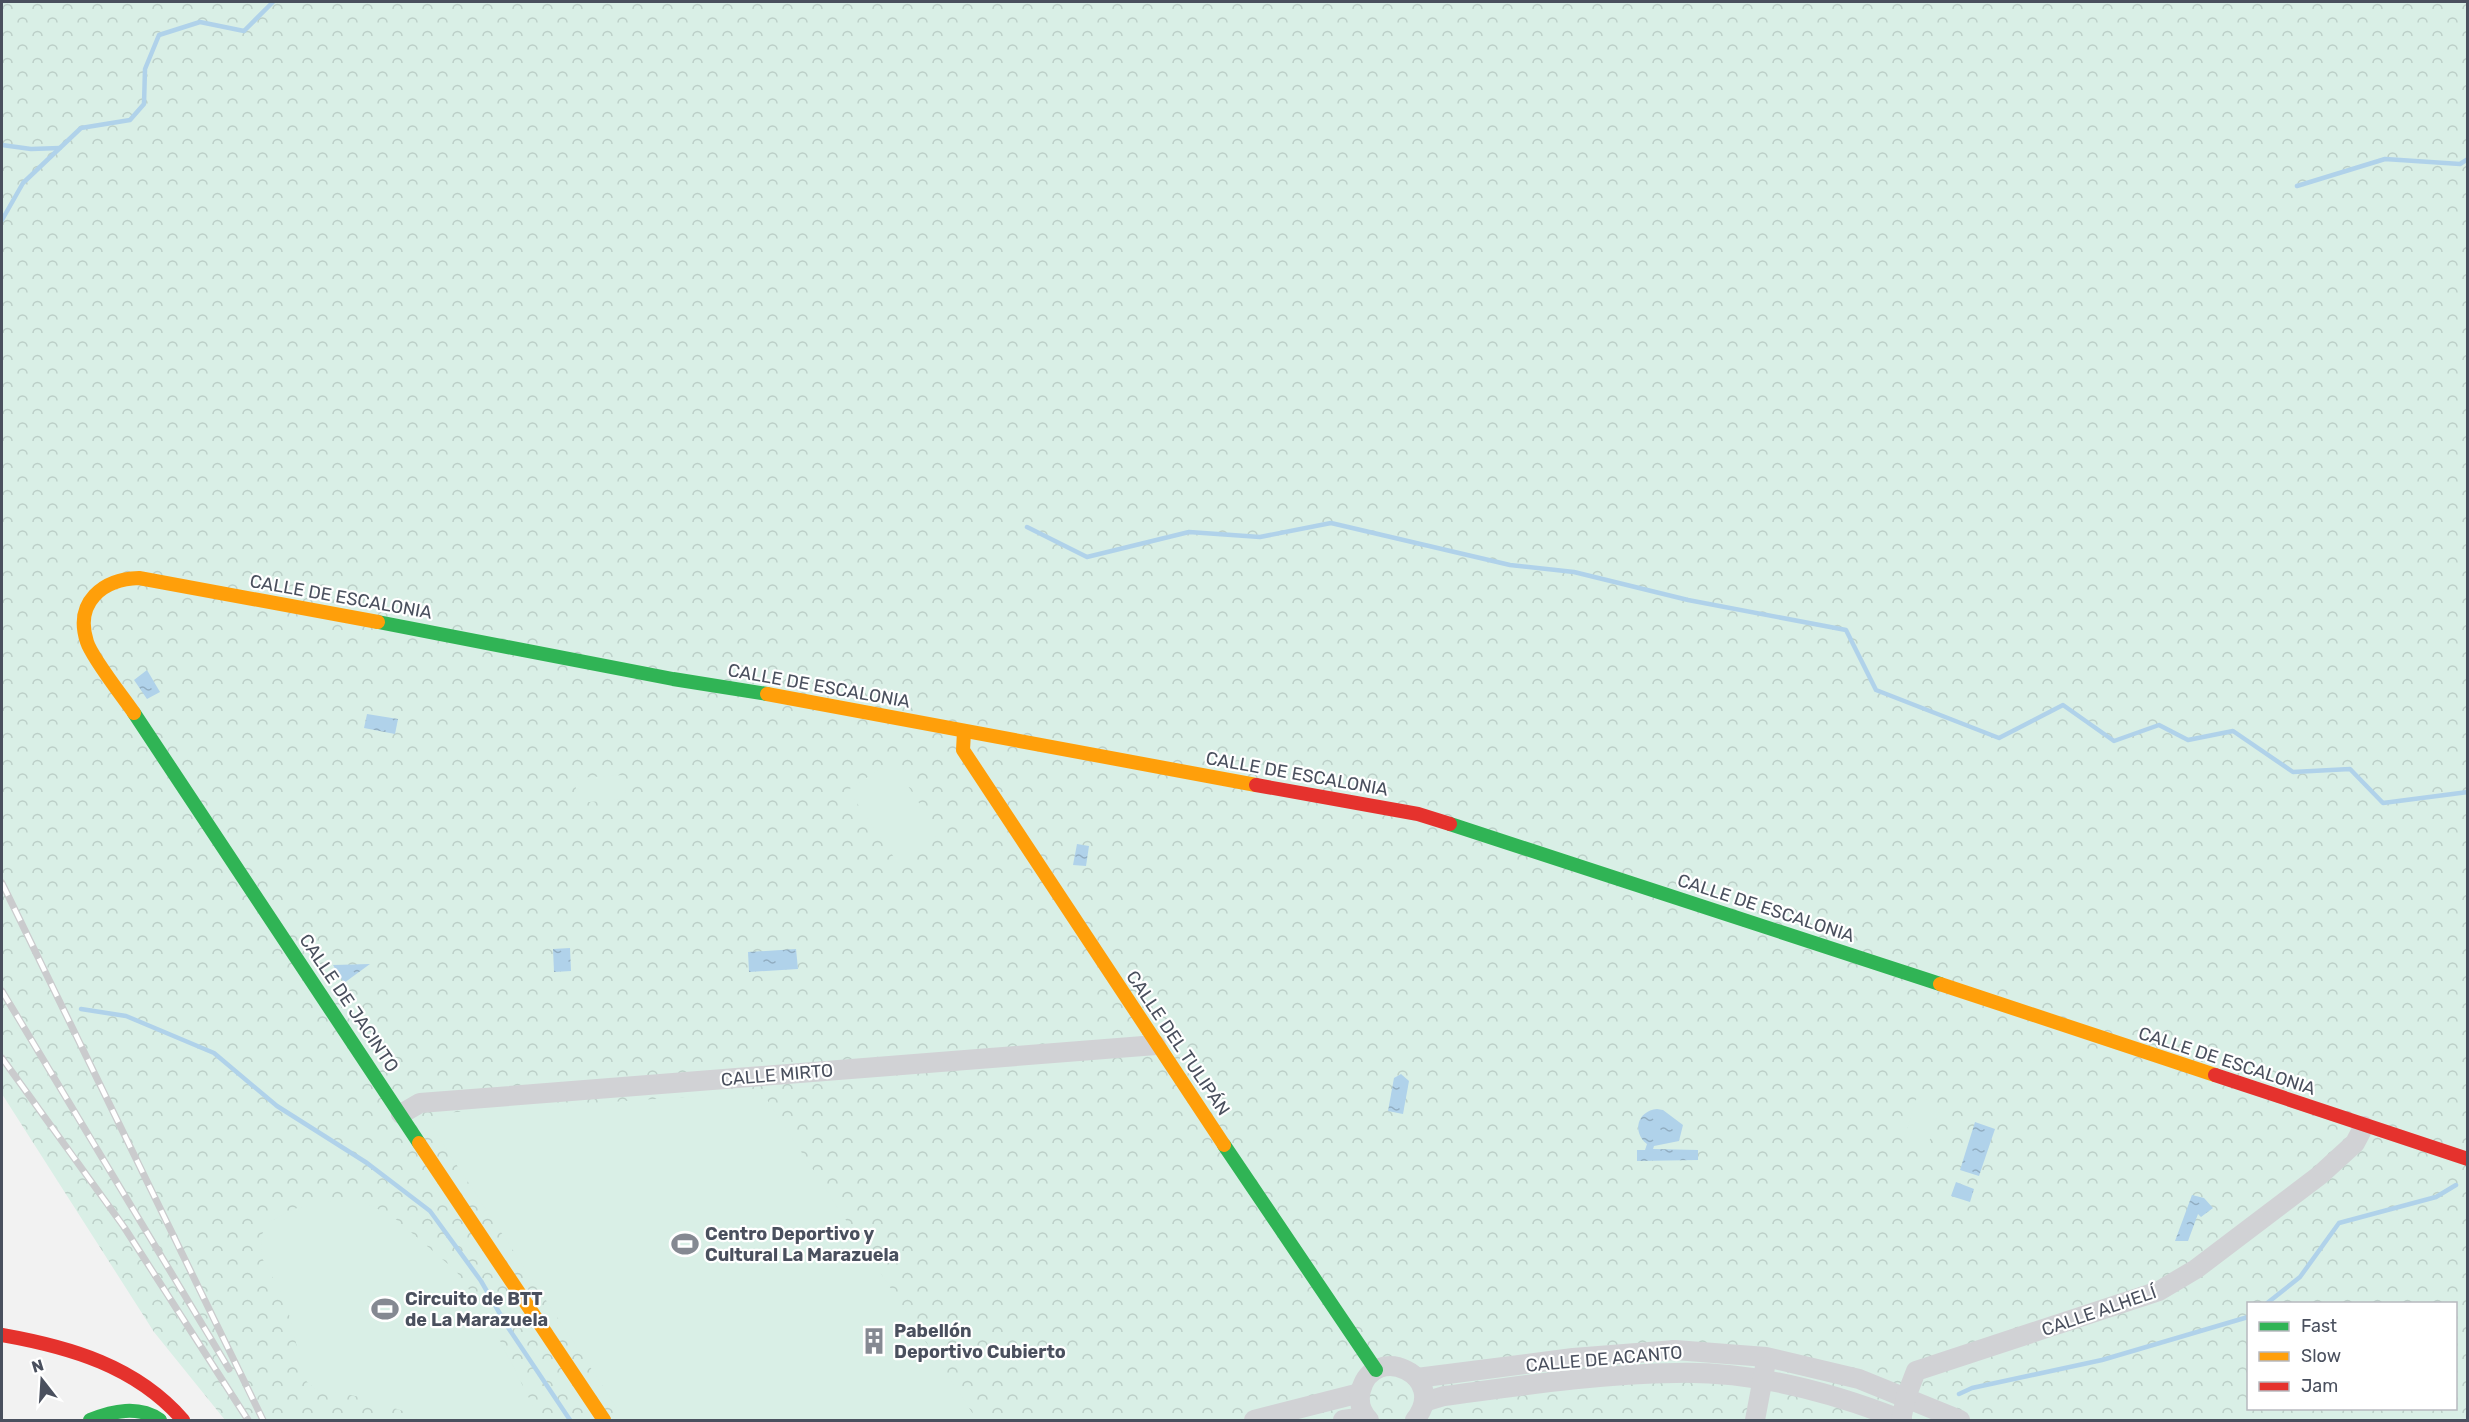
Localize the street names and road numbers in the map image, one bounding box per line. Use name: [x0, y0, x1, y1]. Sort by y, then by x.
street label: CALLE DE ESCALONIA: [248, 570, 434, 624]
street label: CALLE DE ESCALONIA: [726, 659, 912, 713]
street label: CALLE DE ESCALONIA: [1204, 747, 1390, 801]
street label: CALLE DE ESCALONIA: [1675, 869, 1857, 947]
street label: CALLE DE JACINTO: [295, 930, 403, 1076]
street label: CALLE DEL TULIPÁN: [1121, 966, 1235, 1120]
street label: CALLE DE ESCALONIA: [2136, 1022, 2318, 1100]
street label: CALLE MIRTO: [720, 1059, 834, 1091]
street label: CALLE ALHELÍ: [2039, 1281, 2160, 1341]
street label: CALLE DE ACANTO: [1525, 1341, 1683, 1377]

